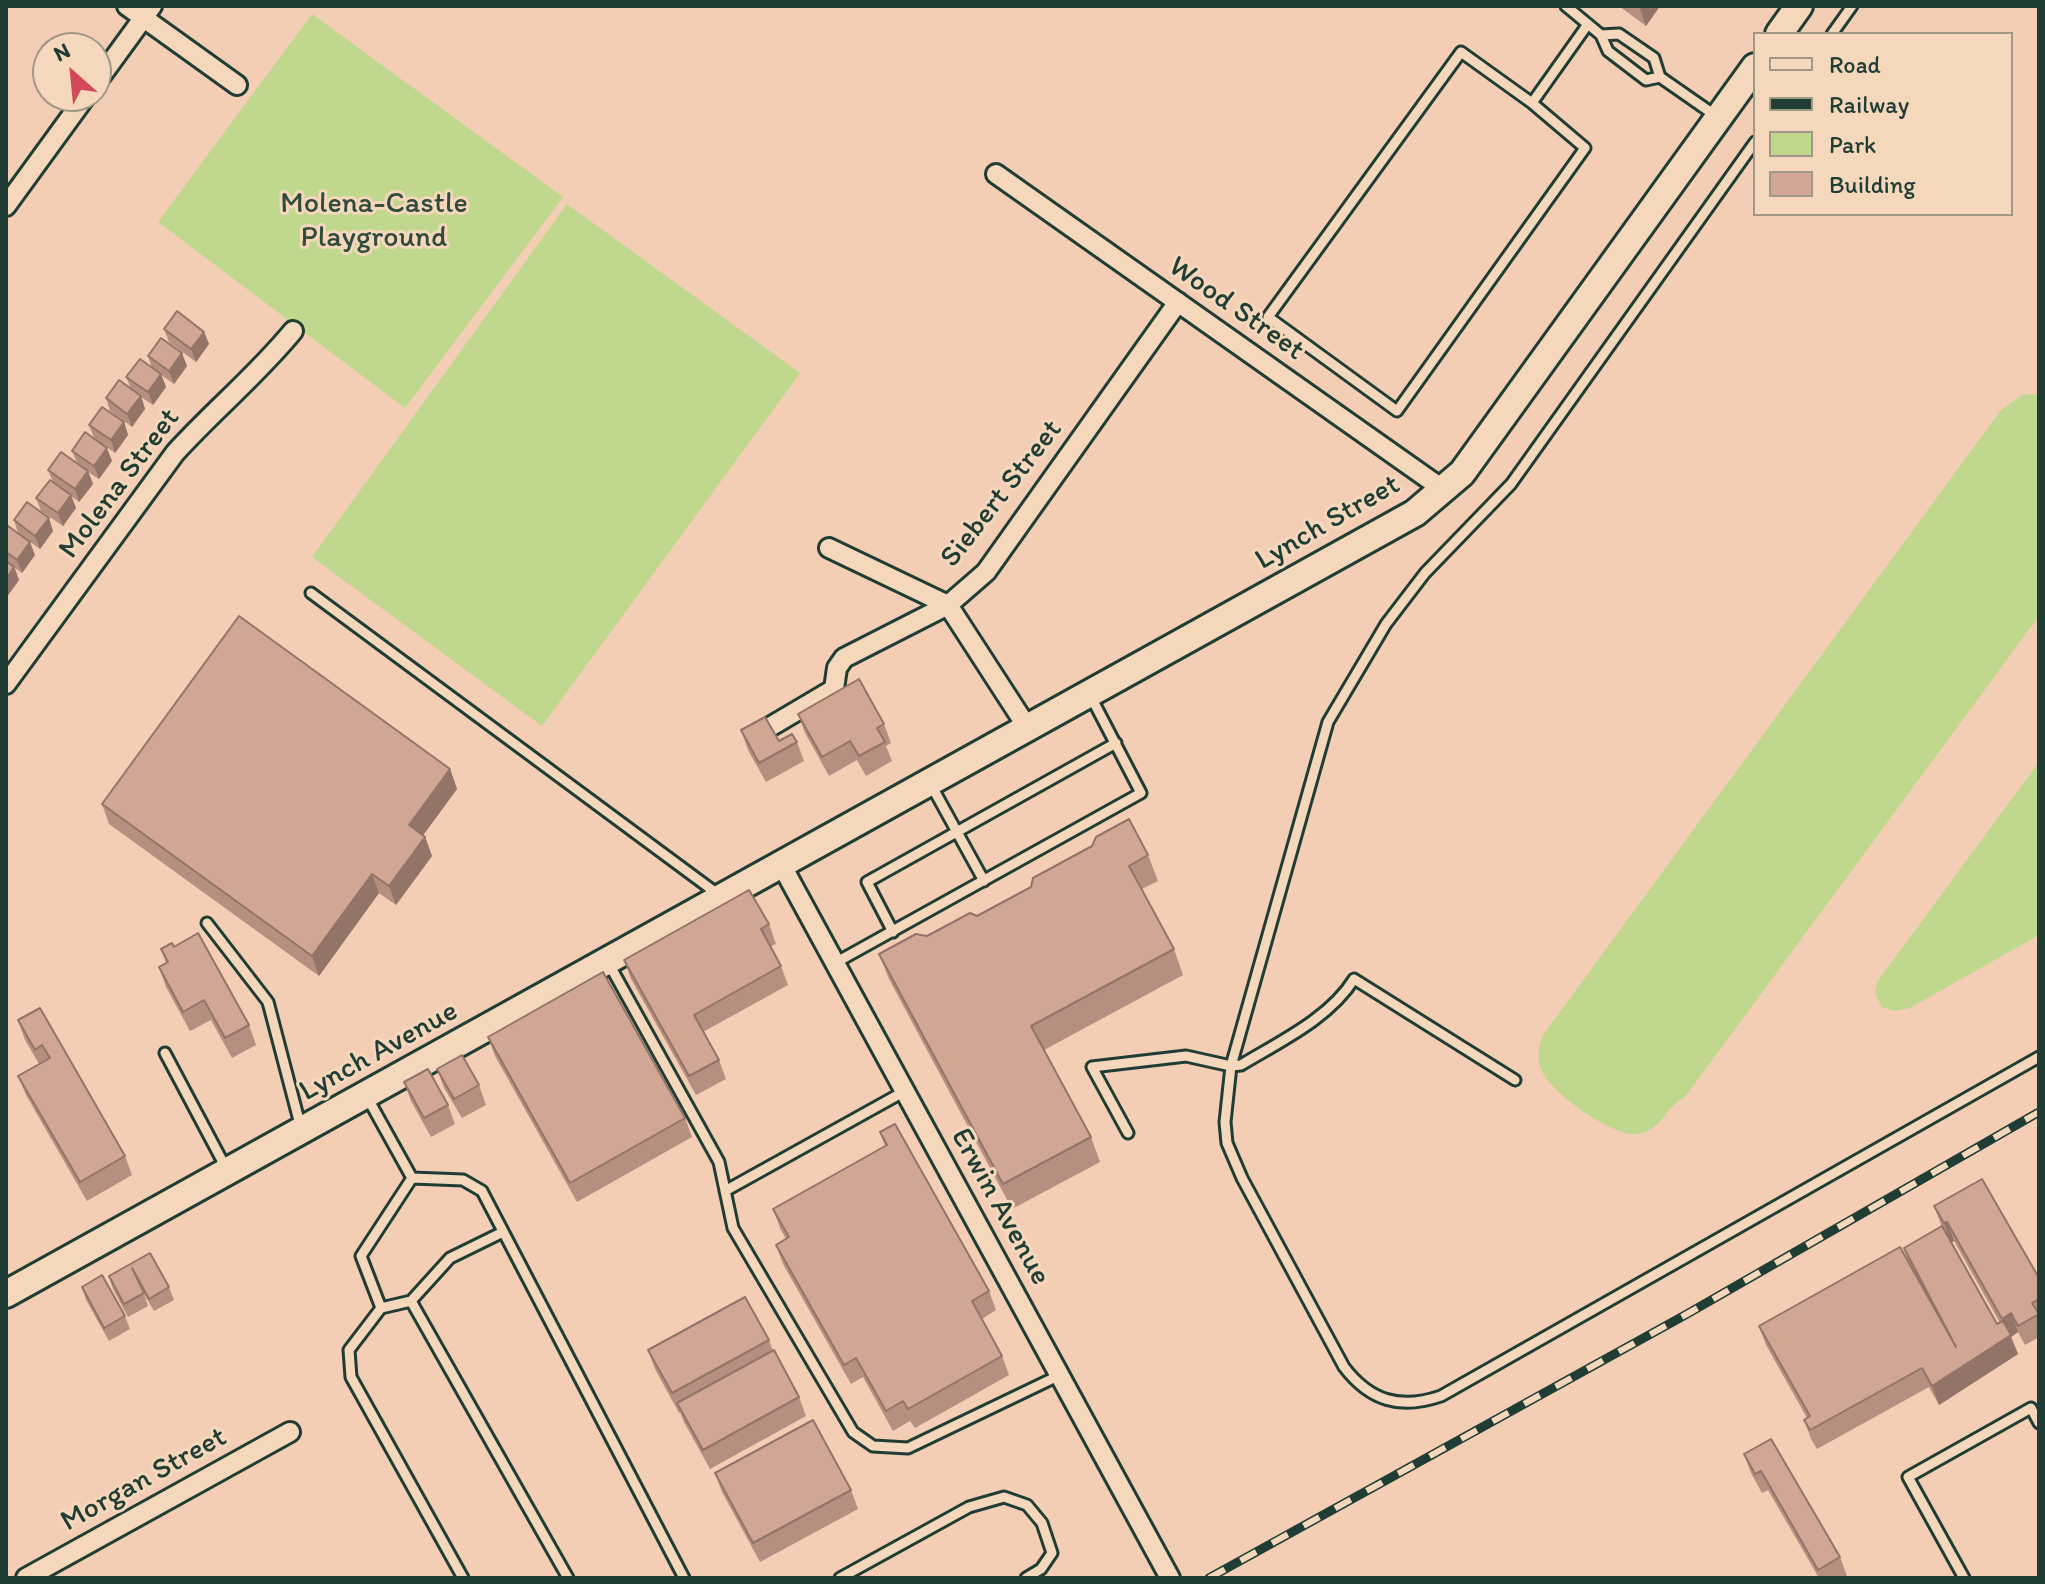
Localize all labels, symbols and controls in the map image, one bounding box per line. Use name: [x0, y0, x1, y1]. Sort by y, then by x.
north arrow: [32, 32, 112, 112]
legend: [1753, 32, 2013, 216]
text: N: [49, 37, 75, 67]
text: Road: [1829, 50, 1881, 79]
text: Railway: [1829, 90, 1909, 119]
text: Park: [1829, 130, 1876, 159]
text: Building: [1829, 170, 1916, 199]
park label: Molena-Castle Playground: [280, 186, 468, 256]
street label: Wood Street: [1161, 249, 1311, 369]
street label: Molena Street: [52, 402, 188, 566]
street label: Siebert Street: [933, 413, 1071, 575]
street label: Lynch Street: [1249, 467, 1407, 579]
street label: Lynch Avenue: [294, 994, 464, 1110]
street label: Erwin Avenue: [942, 1122, 1058, 1292]
street label: Morgan Street: [55, 1420, 233, 1540]

